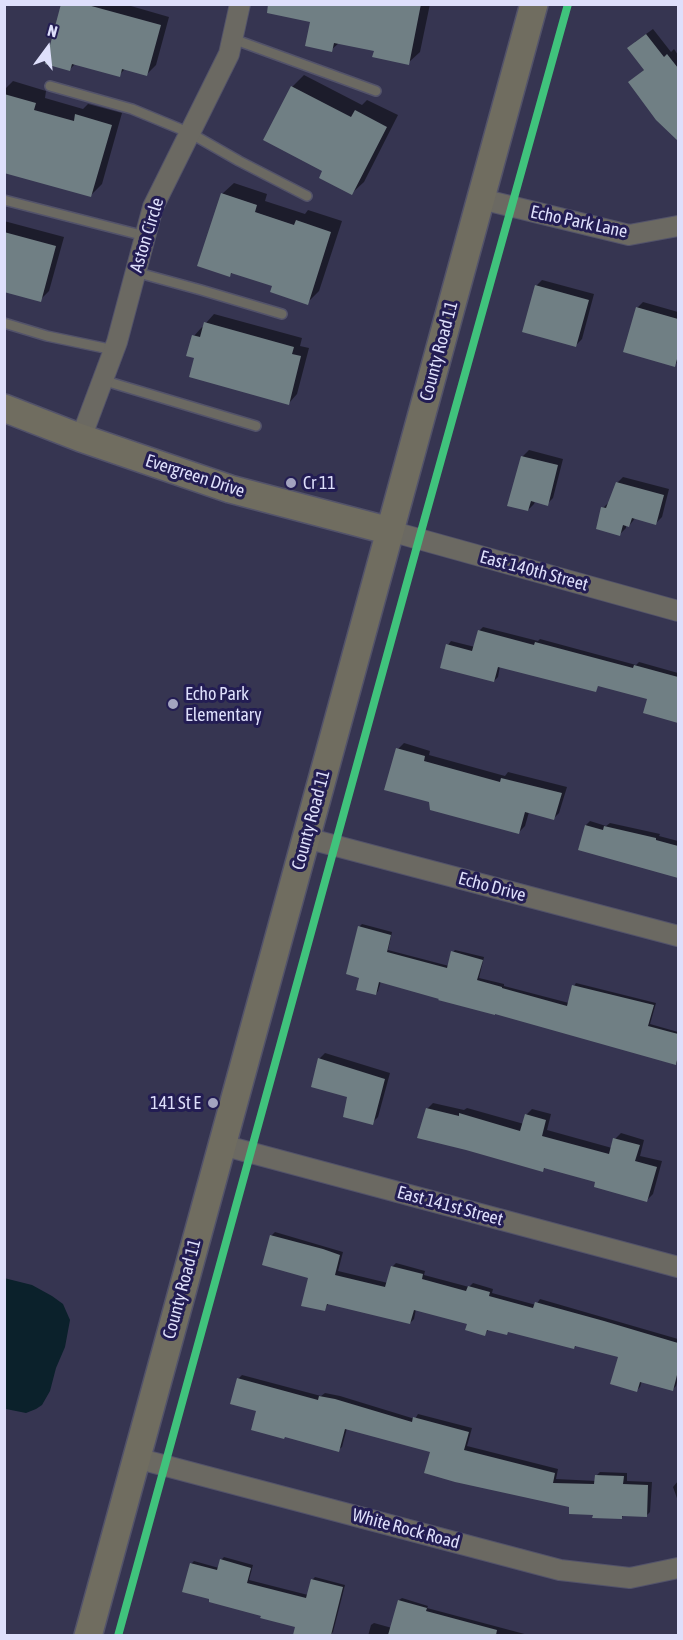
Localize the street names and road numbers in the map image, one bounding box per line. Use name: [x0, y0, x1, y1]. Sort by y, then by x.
street label: Aston Circle: [125, 195, 169, 275]
street label: Echo Park Lane: [528, 201, 630, 243]
street label: County Road 11: [415, 299, 463, 403]
street label: Evergreen Drive: [143, 450, 247, 502]
street label: East 140th Street: [477, 546, 591, 596]
street label: County Road 11: [287, 768, 335, 872]
street label: Echo Drive: [456, 868, 528, 906]
street label: East 141st Street: [395, 1181, 505, 1231]
street label: County Road 11: [158, 1237, 206, 1341]
street label: White Rock Road: [350, 1504, 462, 1554]

